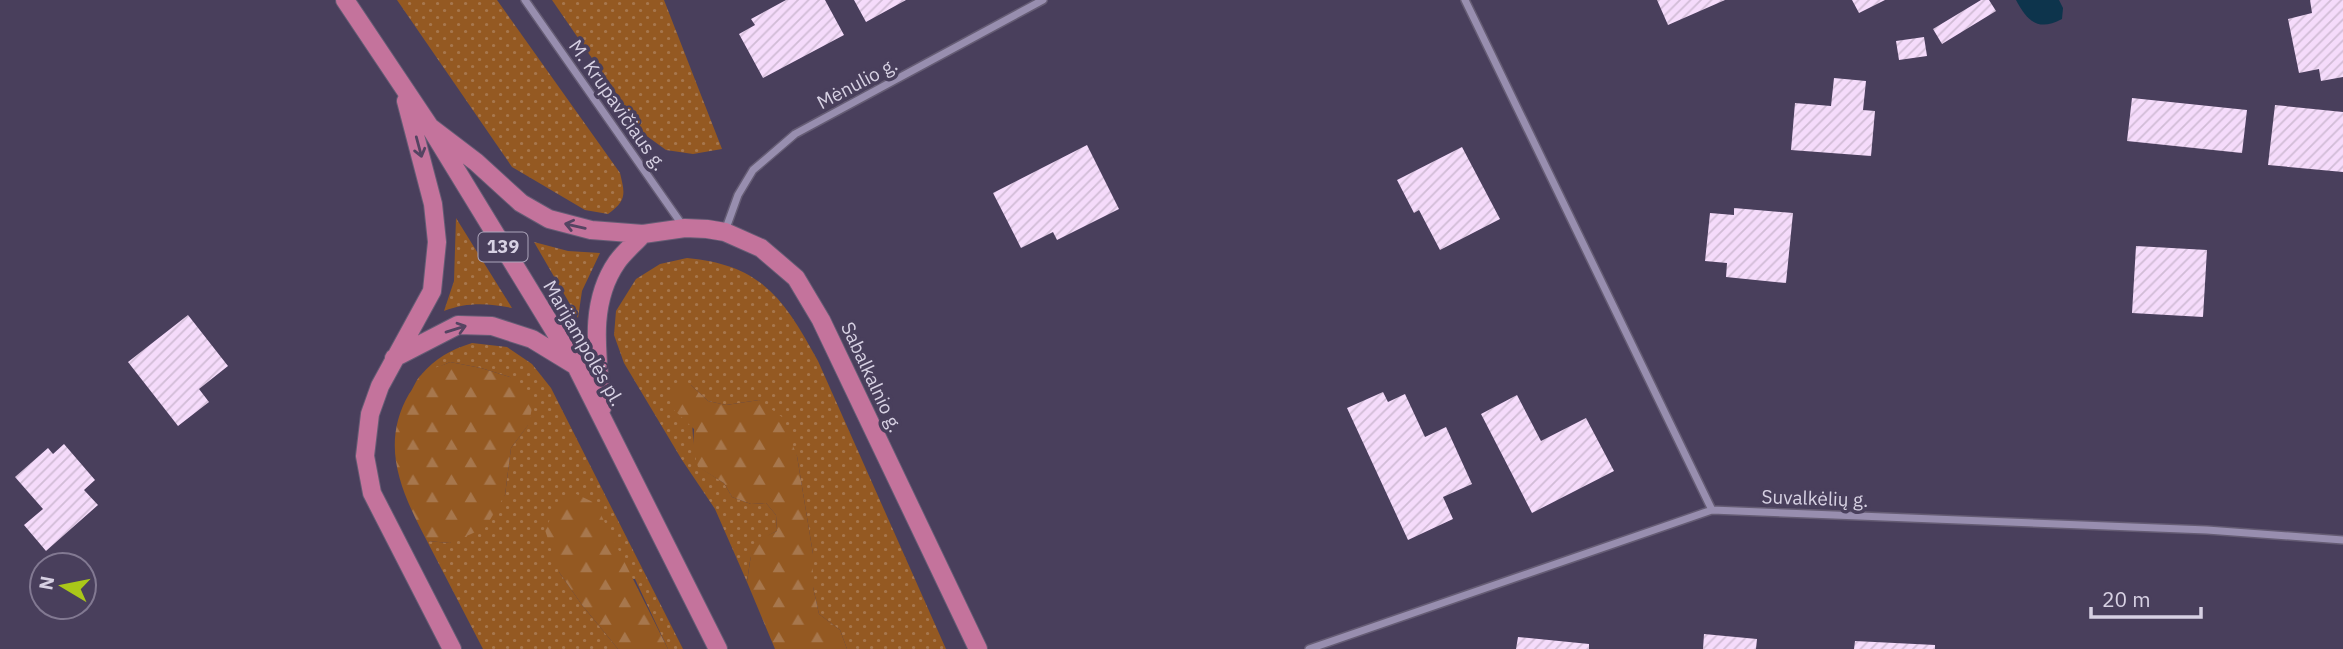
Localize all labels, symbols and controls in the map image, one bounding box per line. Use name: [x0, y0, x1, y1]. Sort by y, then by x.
street label: M. Krupavičiaus g.: [564, 35, 672, 175]
street label: Mėnulio g.: [813, 52, 901, 114]
one-way arrow: [413, 135, 426, 158]
one-way arrow: [564, 219, 587, 232]
road number: 139: [478, 232, 528, 262]
street label: Marijampolės pl.: [538, 276, 630, 410]
street label: Sabalkalnio g.: [836, 318, 908, 436]
one-way arrow: [444, 322, 466, 335]
street label: Suvalkėlių g.: [1761, 484, 1869, 512]
north arrow: [28, 551, 98, 621]
text: N: [33, 574, 59, 592]
scale bar: [2091, 576, 2201, 620]
text: 20 m: [2102, 585, 2151, 613]

